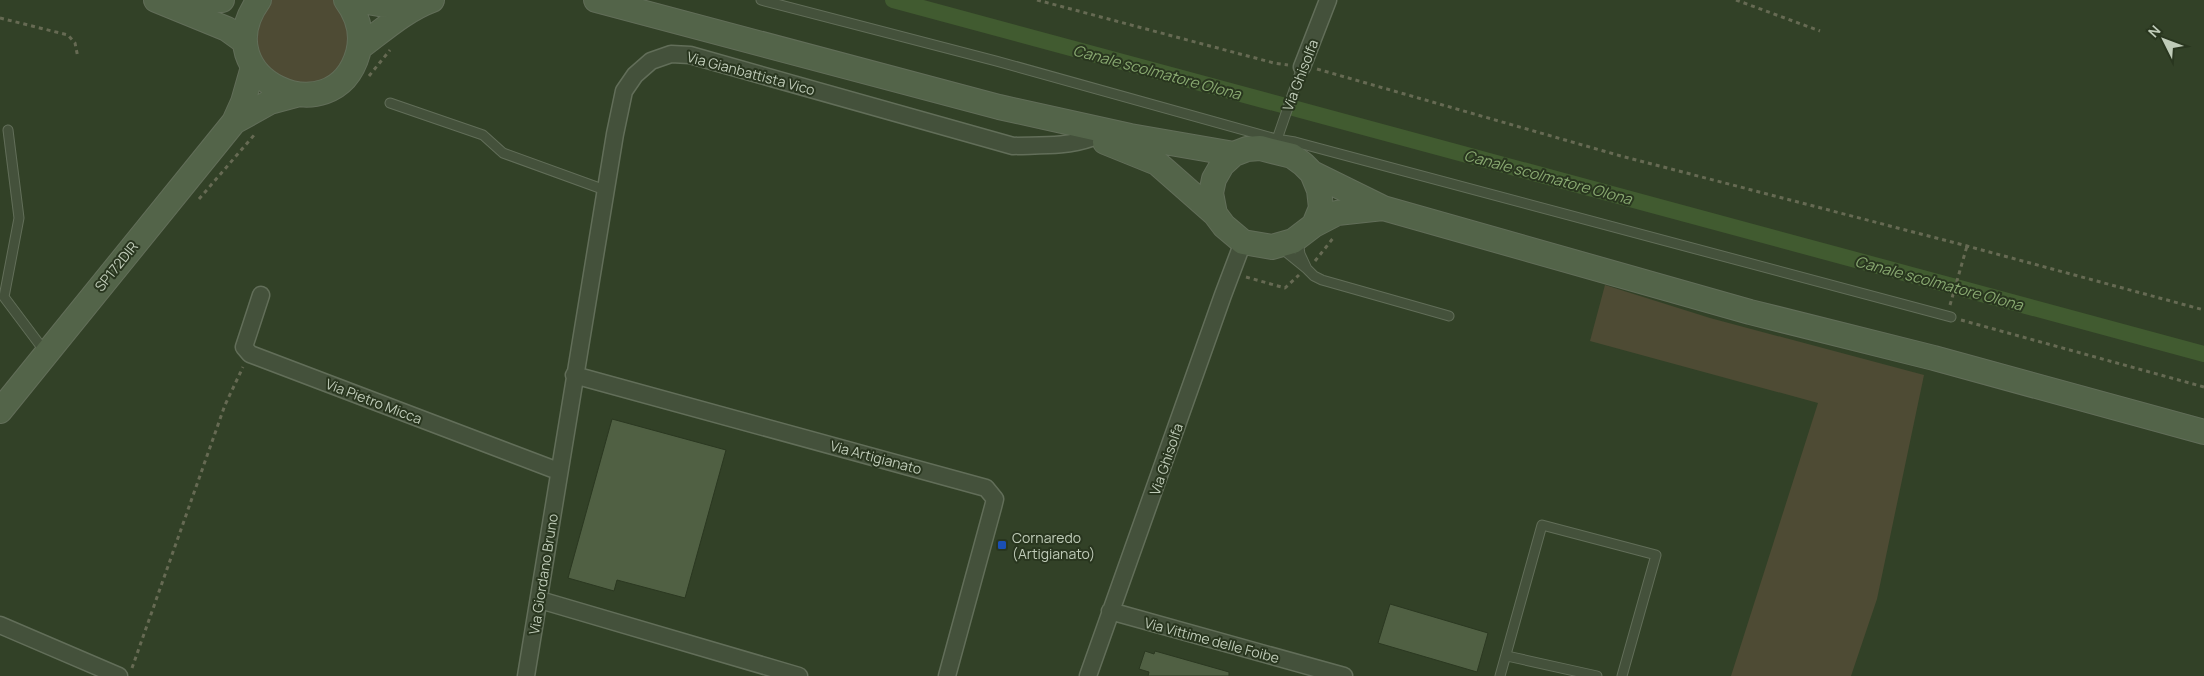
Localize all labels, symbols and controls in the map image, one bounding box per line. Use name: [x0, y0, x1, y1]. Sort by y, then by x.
north arrow: [2139, 15, 2189, 65]
text: N: [2144, 21, 2164, 41]
street label: Via Ghisolfa: [1278, 37, 1322, 113]
water label: Canale scolmatore Olona: [1071, 39, 1244, 105]
street label: Via Gianbattista Vico: [685, 47, 817, 99]
water label: Canale scolmatore Olona: [1462, 144, 1635, 210]
street label: SP172DIR: [90, 237, 142, 295]
water label: Canale scolmatore Olona: [1853, 250, 2026, 316]
street label: Via Pietro Micca: [323, 374, 425, 428]
street label: Via Ghisolfa: [1145, 420, 1187, 498]
street label: Via Artigianato: [828, 436, 924, 478]
street label: Via Giordano Bruno: [524, 512, 562, 636]
place label: Cornaredo (Artigianato): [1012, 528, 1095, 563]
marker: Cornaredo (Artigianato): [996, 539, 1008, 551]
street label: Via Vittime delle Foibe: [1143, 613, 1281, 667]

